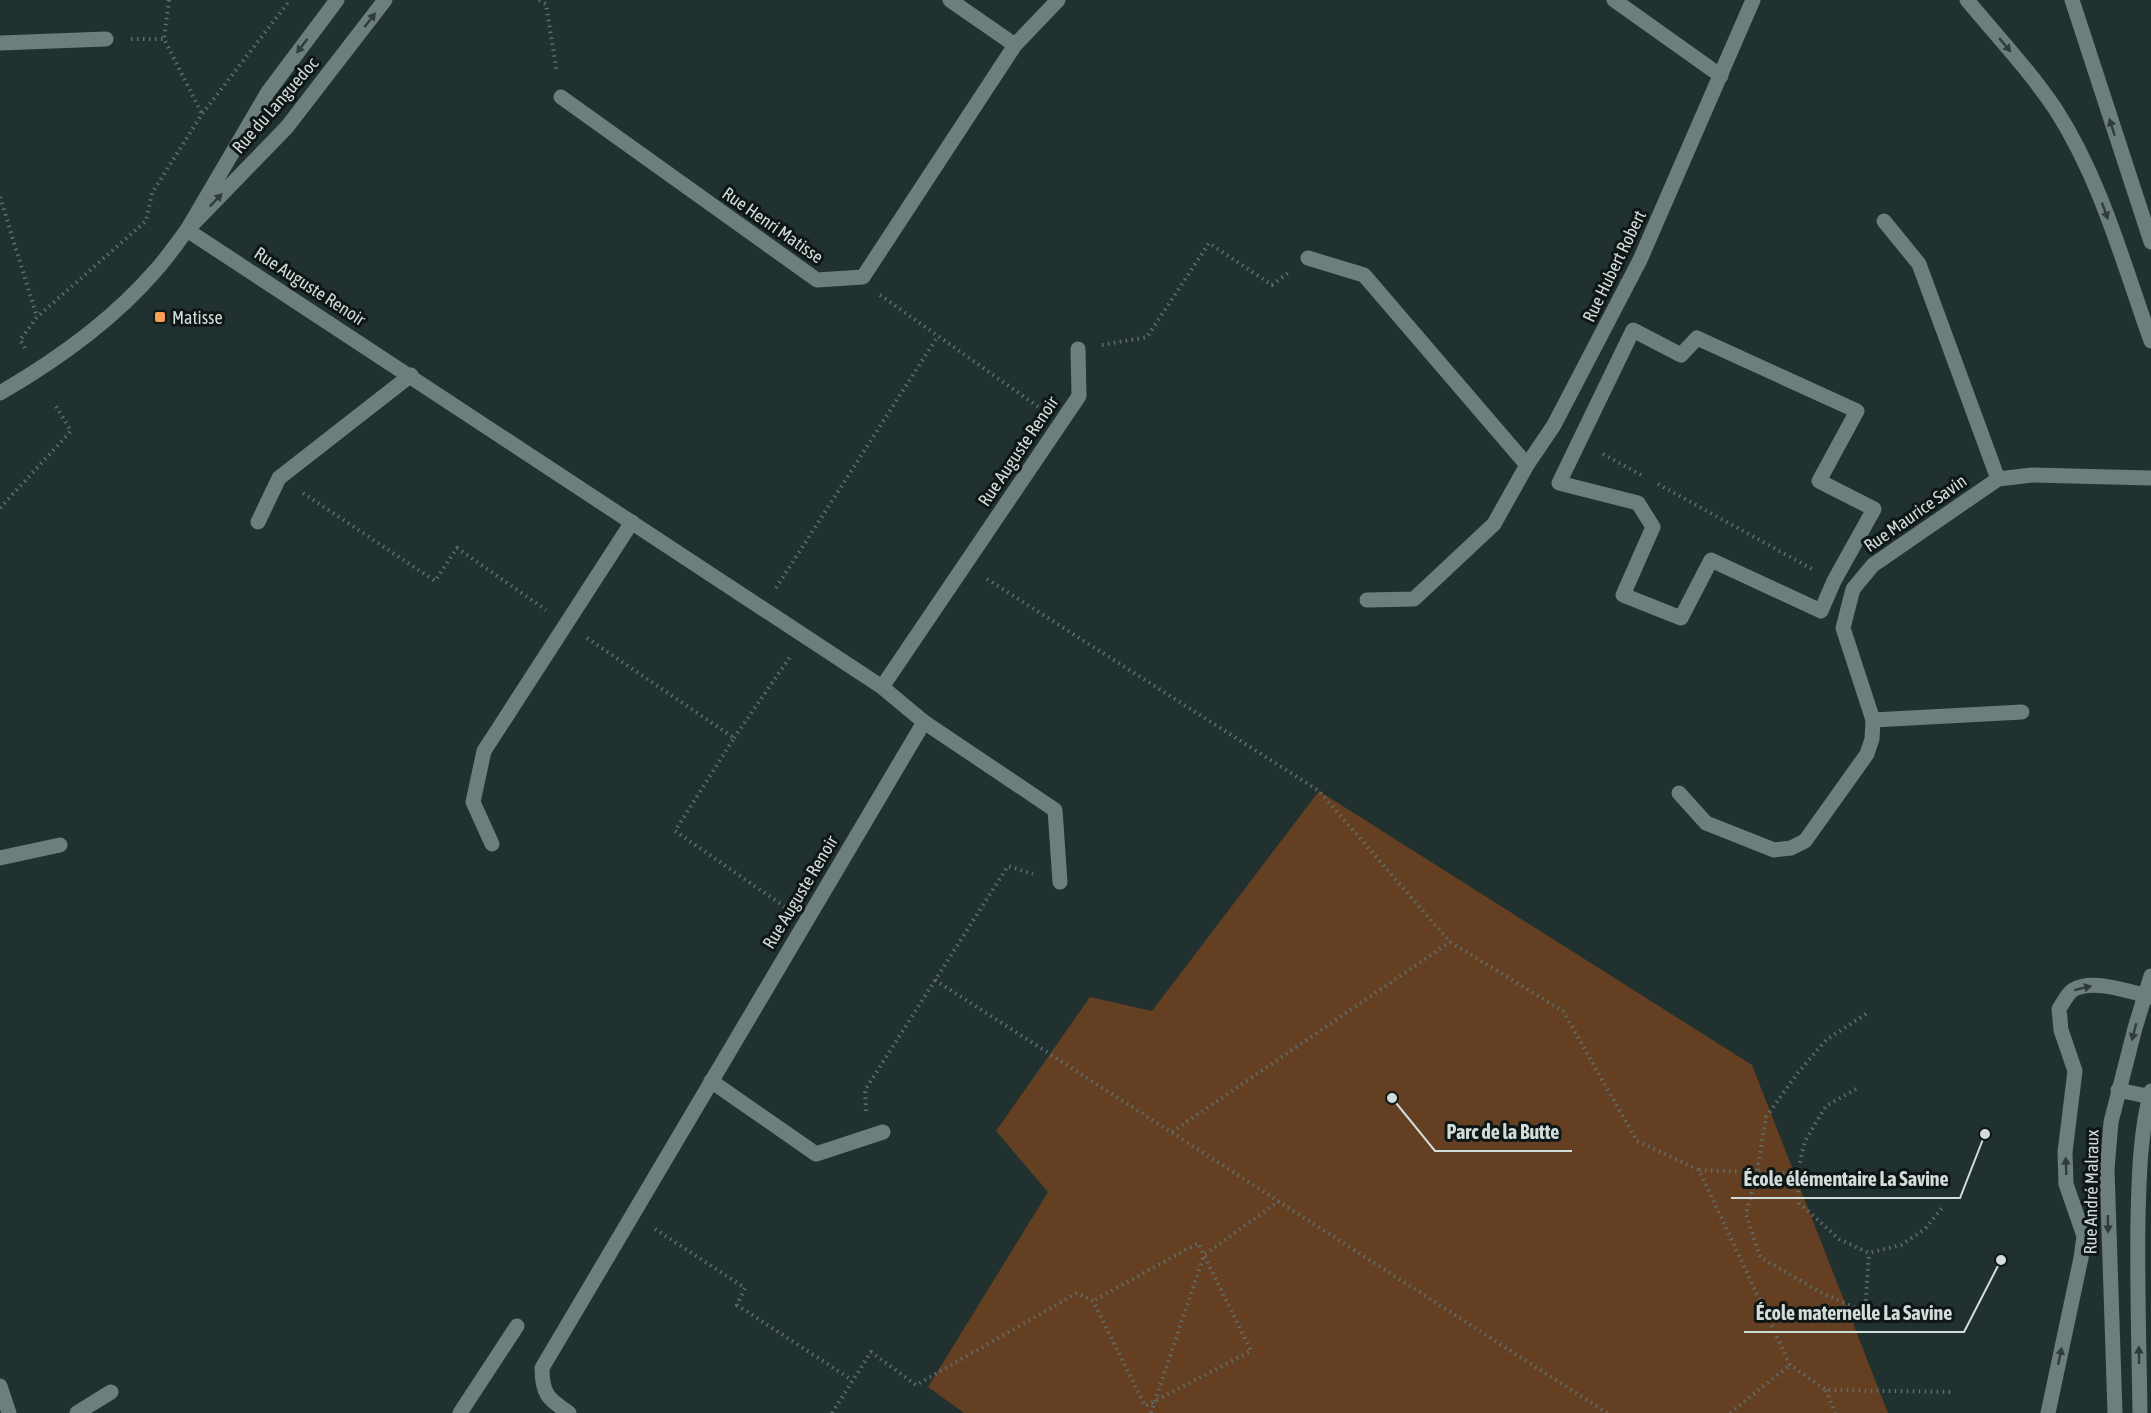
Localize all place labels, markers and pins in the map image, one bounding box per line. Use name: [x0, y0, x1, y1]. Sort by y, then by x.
place label: Matisse: [172, 307, 223, 328]
marker: Matisse: [153, 310, 167, 324]
callout: Parc de la Butte: [1435, 1113, 1572, 1151]
callout: École élémentaire La Savine: [1731, 1160, 1960, 1198]
callout: École maternelle La Savine: [1744, 1294, 1964, 1332]

